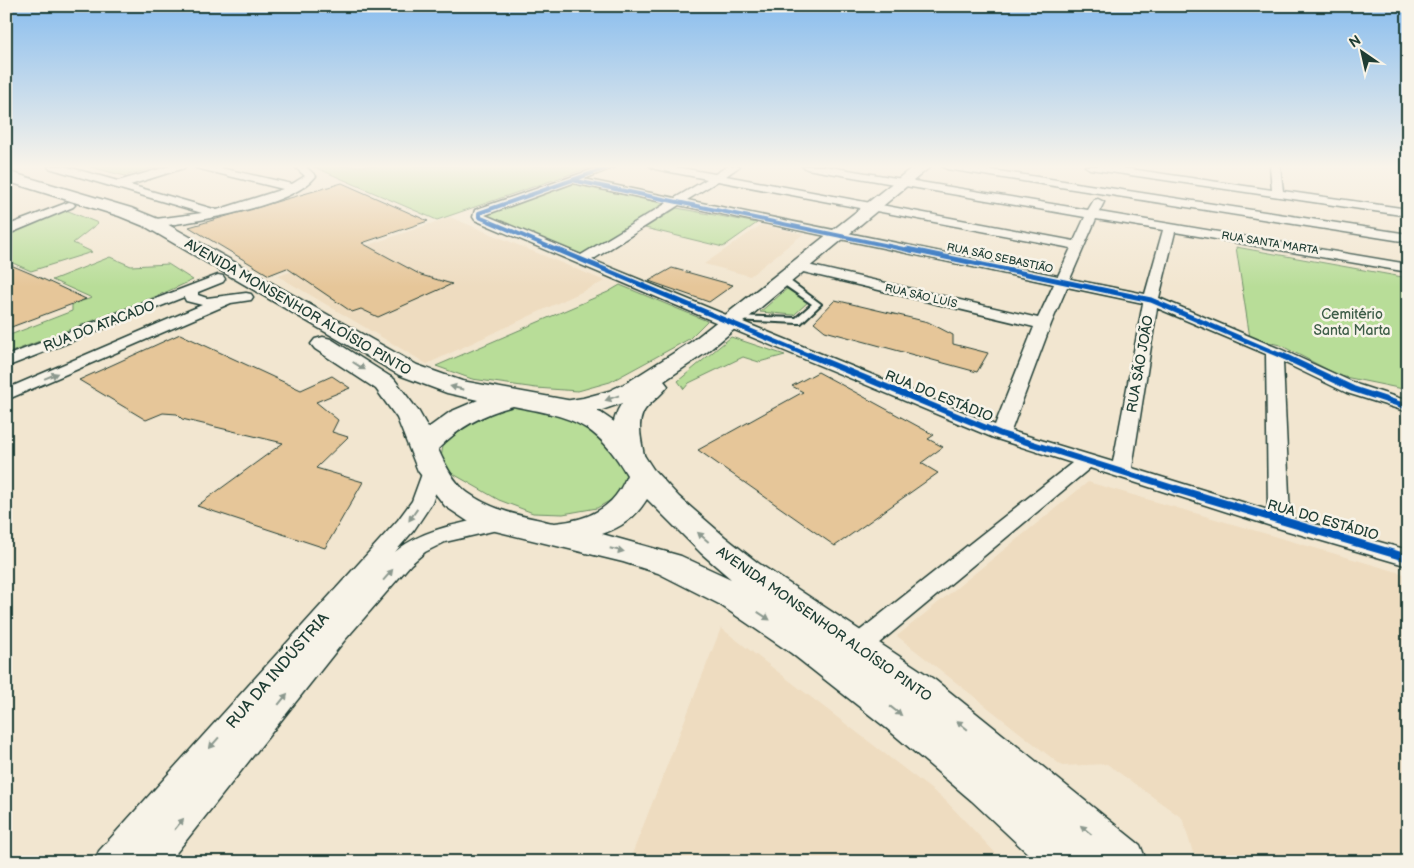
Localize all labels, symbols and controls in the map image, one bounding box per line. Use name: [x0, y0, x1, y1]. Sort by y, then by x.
north arrow: [1336, 28, 1386, 78]
text: N: [1346, 32, 1364, 52]
street label: RUA SANTA MARTA: [1221, 229, 1320, 257]
street label: AVENIDA MONSENHOR ALOÍSIO PINTO: [182, 234, 415, 379]
street label: RUA SÃO SEBASTIÃO: [946, 240, 1054, 276]
street label: RUA SÃO LUÍS: [884, 280, 959, 311]
street label: RUA DO ATACADO: [41, 297, 158, 355]
park label: Cemitério Santa Marta: [1314, 306, 1391, 339]
street label: RUA SÃO JOÃO: [1122, 314, 1157, 414]
one-way arrow: [353, 362, 366, 371]
street label: RUA DO ESTÁDIO: [883, 366, 996, 426]
one-way arrow: [44, 371, 58, 379]
one-way arrow: [449, 384, 464, 392]
one-way arrow: [604, 394, 619, 402]
street label: RUA DO ESTÁDIO: [1265, 495, 1381, 544]
one-way arrow: [408, 509, 418, 522]
one-way arrow: [698, 531, 710, 543]
street label: AVENIDA MONSENHOR ALOÍSIO PINTO: [713, 542, 936, 705]
one-way arrow: [609, 546, 624, 554]
one-way arrow: [382, 569, 394, 581]
street label: RUA DA INDÚSTRIA: [221, 608, 334, 733]
one-way arrow: [758, 611, 771, 620]
one-way arrow: [277, 692, 288, 705]
one-way arrow: [889, 705, 902, 716]
one-way arrow: [955, 720, 968, 731]
one-way arrow: [209, 737, 220, 750]
one-way arrow: [174, 818, 185, 831]
one-way arrow: [1080, 824, 1093, 835]

